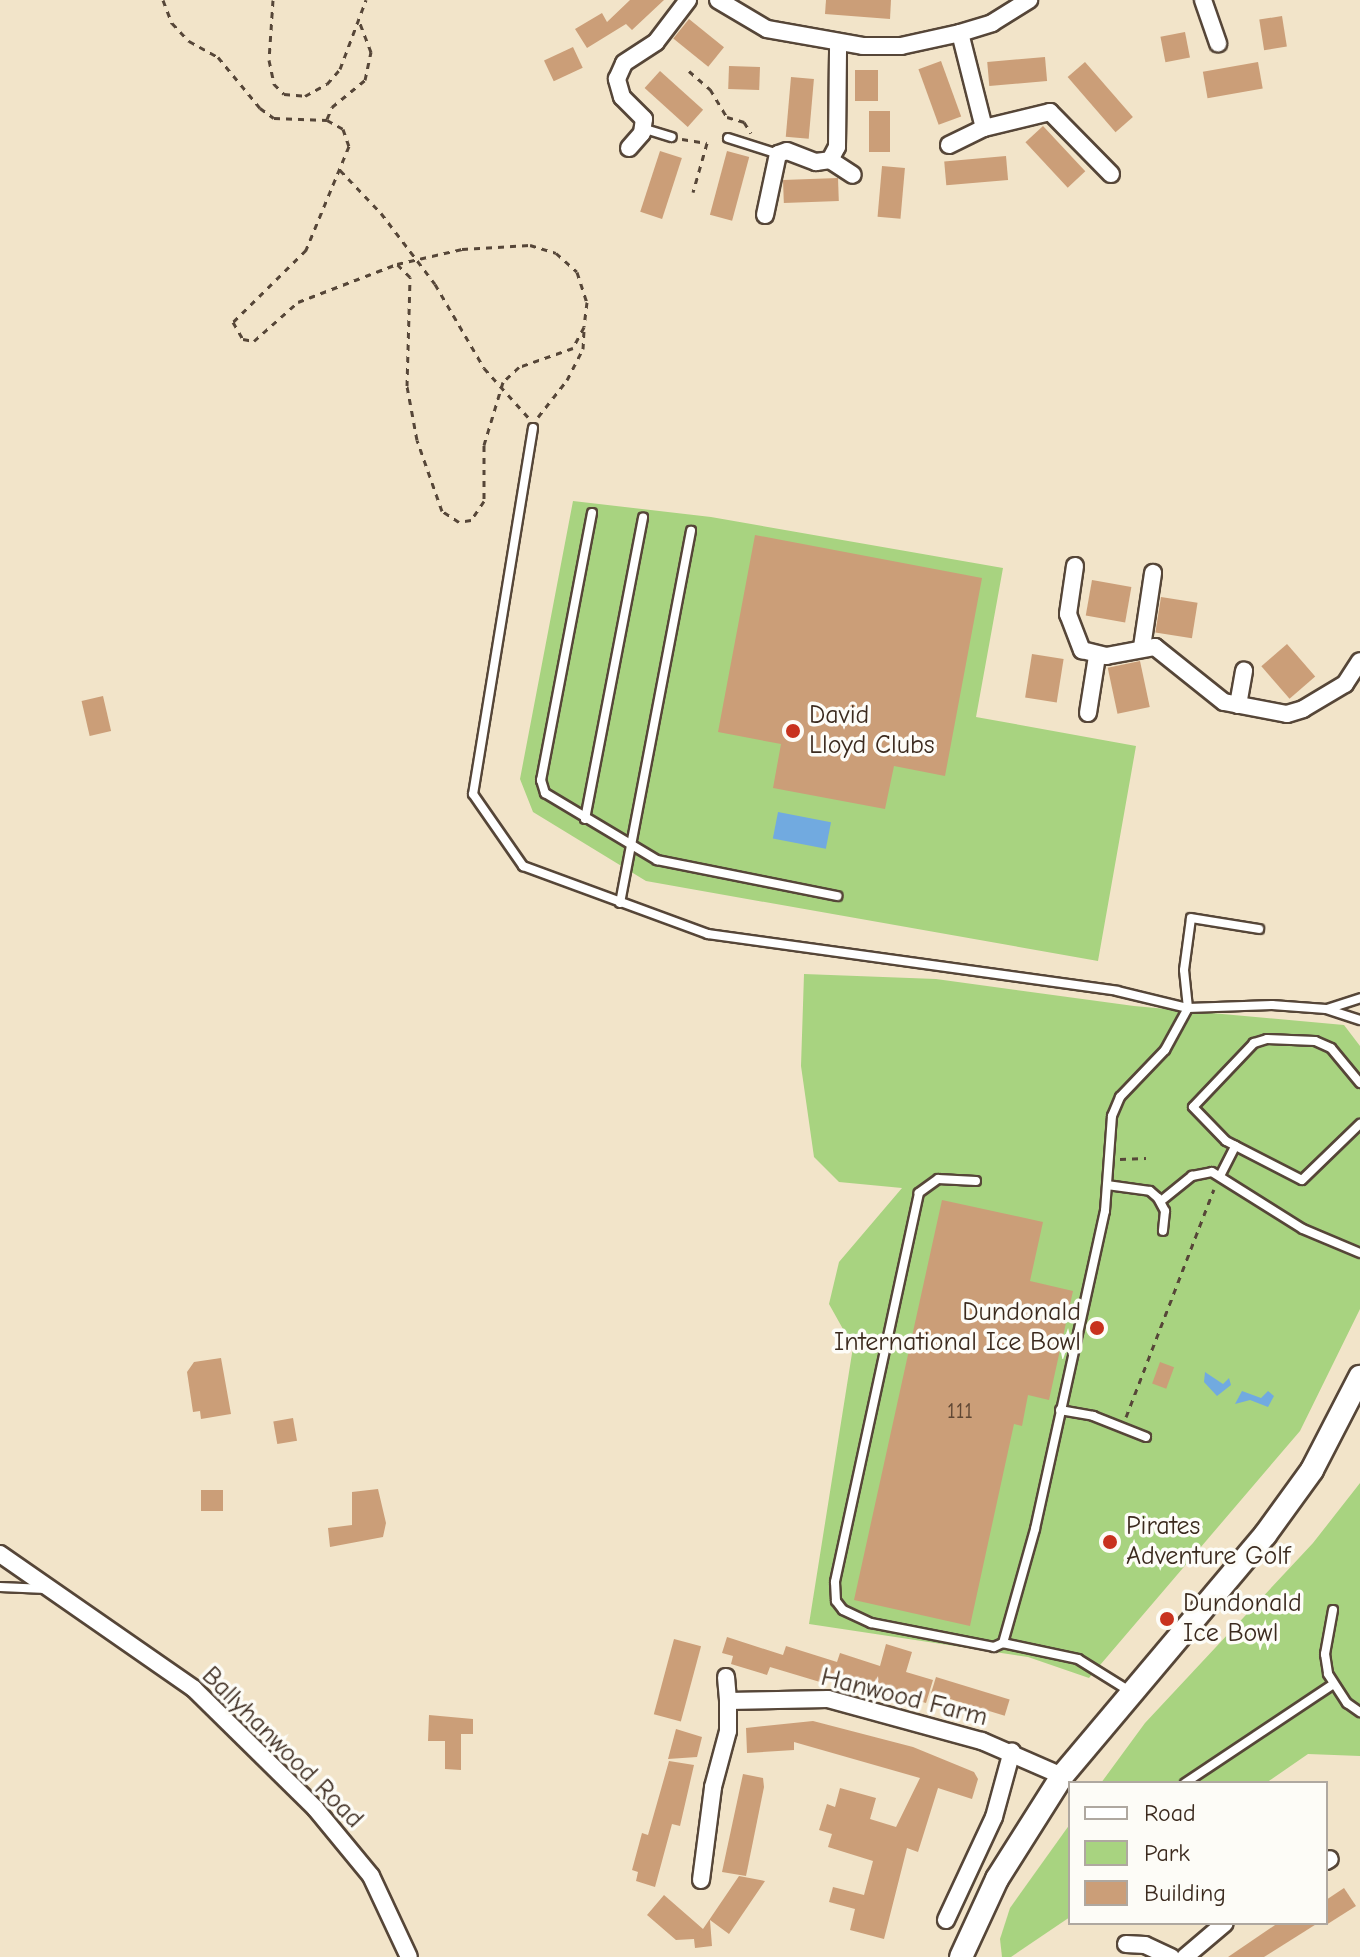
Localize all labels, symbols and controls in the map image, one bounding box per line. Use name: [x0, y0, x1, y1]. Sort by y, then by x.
place label: David Lloyd Clubs: [809, 700, 935, 762]
marker: David Lloyd Clubs: [784, 722, 802, 740]
place label: Dundonald International Ice Bowl: [834, 1297, 1081, 1358]
marker: Dundonald International Ice Bowl: [1088, 1319, 1106, 1337]
house number: 111: [947, 1399, 973, 1425]
place label: Pirates Adventure Golf: [1126, 1511, 1290, 1572]
marker: Pirates Adventure Golf: [1101, 1533, 1119, 1551]
place label: Dundonald Ice Bowl: [1183, 1588, 1302, 1650]
marker: Dundonald Ice Bowl: [1158, 1610, 1176, 1628]
street label: Ballyhanwood Road: [195, 1661, 369, 1835]
street label: Hanwood Farm: [818, 1662, 990, 1734]
legend: [1068, 1781, 1328, 1925]
text: Road: [1144, 1799, 1196, 1827]
text: Park: [1144, 1839, 1190, 1867]
text: Building: [1144, 1879, 1226, 1907]

